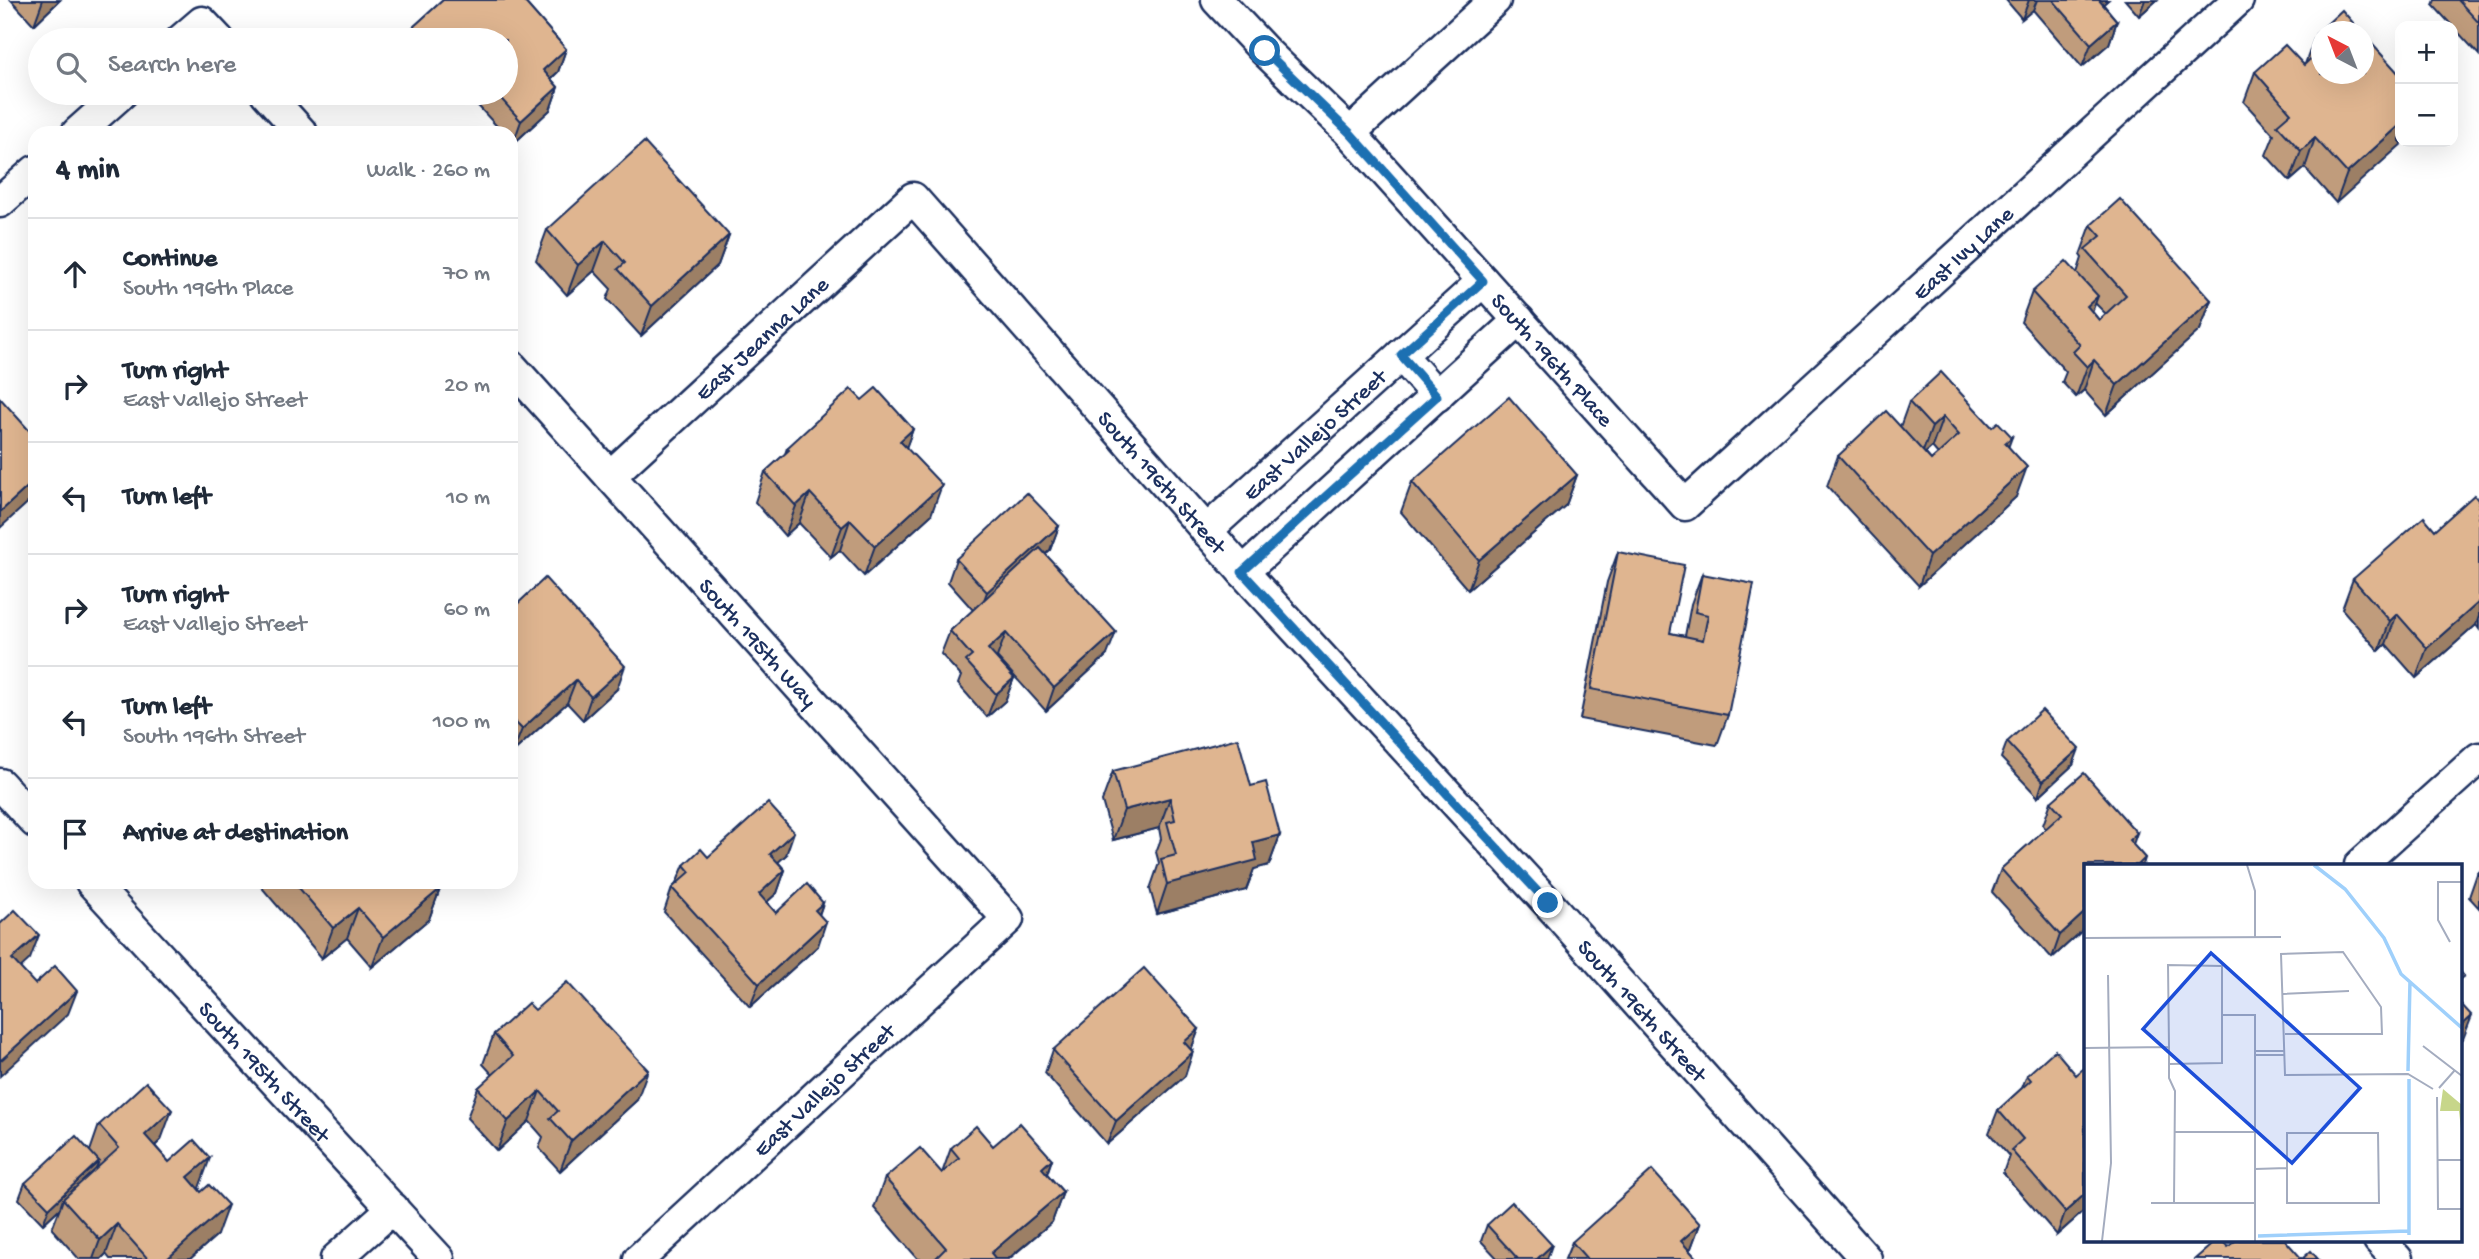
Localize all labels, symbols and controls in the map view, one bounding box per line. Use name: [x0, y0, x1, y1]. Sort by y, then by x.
north arrow: [2311, 21, 2374, 84]
map controls: [2395, 21, 2458, 147]
button: +: [2395, 21, 2458, 84]
search box: [28, 28, 518, 105]
route start: [1249, 35, 1280, 66]
icon: search: [52, 48, 90, 86]
text: Search here: [108, 51, 236, 82]
button: −: [2395, 84, 2458, 147]
text: 4 min: [56, 154, 119, 189]
text: Walk · 260 m: [366, 158, 490, 185]
street label: East Ivy Lane: [1908, 201, 2021, 307]
text: Continue: [123, 245, 217, 276]
icon: ahead: [56, 255, 94, 293]
text: 70 m: [443, 261, 490, 288]
street label: East Jeanna Lane: [691, 271, 837, 408]
text: South 196th Place: [123, 276, 293, 303]
street label: South 196th Place: [1484, 289, 1619, 434]
text: Turn right: [123, 357, 227, 388]
street label: East Vallejo Street: [1239, 364, 1394, 508]
icon: right: [56, 367, 94, 405]
text: 20 m: [444, 373, 490, 400]
text: East Vallejo Street: [123, 388, 306, 415]
street label: South 196th Street: [1090, 407, 1232, 562]
icon: left: [56, 479, 94, 517]
text: Turn left: [123, 483, 211, 514]
text: 10 m: [446, 485, 490, 512]
street label: South 195th Way: [691, 574, 821, 714]
text: Turn right: [123, 581, 227, 612]
icon: right: [56, 591, 94, 629]
text: 60 m: [444, 597, 490, 624]
text: East Vallejo Street: [123, 612, 306, 639]
text: Turn left: [123, 693, 211, 724]
icon: left: [56, 703, 94, 741]
text: 100 m: [433, 709, 490, 736]
text: South 196th Street: [123, 724, 305, 751]
icon: arrive: [56, 815, 94, 853]
text: Arrive at destination: [123, 819, 348, 850]
inset map: [2084, 864, 2462, 1242]
route end: [1532, 887, 1563, 918]
street label: South 196th Street: [1570, 935, 1712, 1090]
street label: South 195th Street: [191, 997, 336, 1150]
street label: East Vallejo Street: [749, 1018, 903, 1164]

